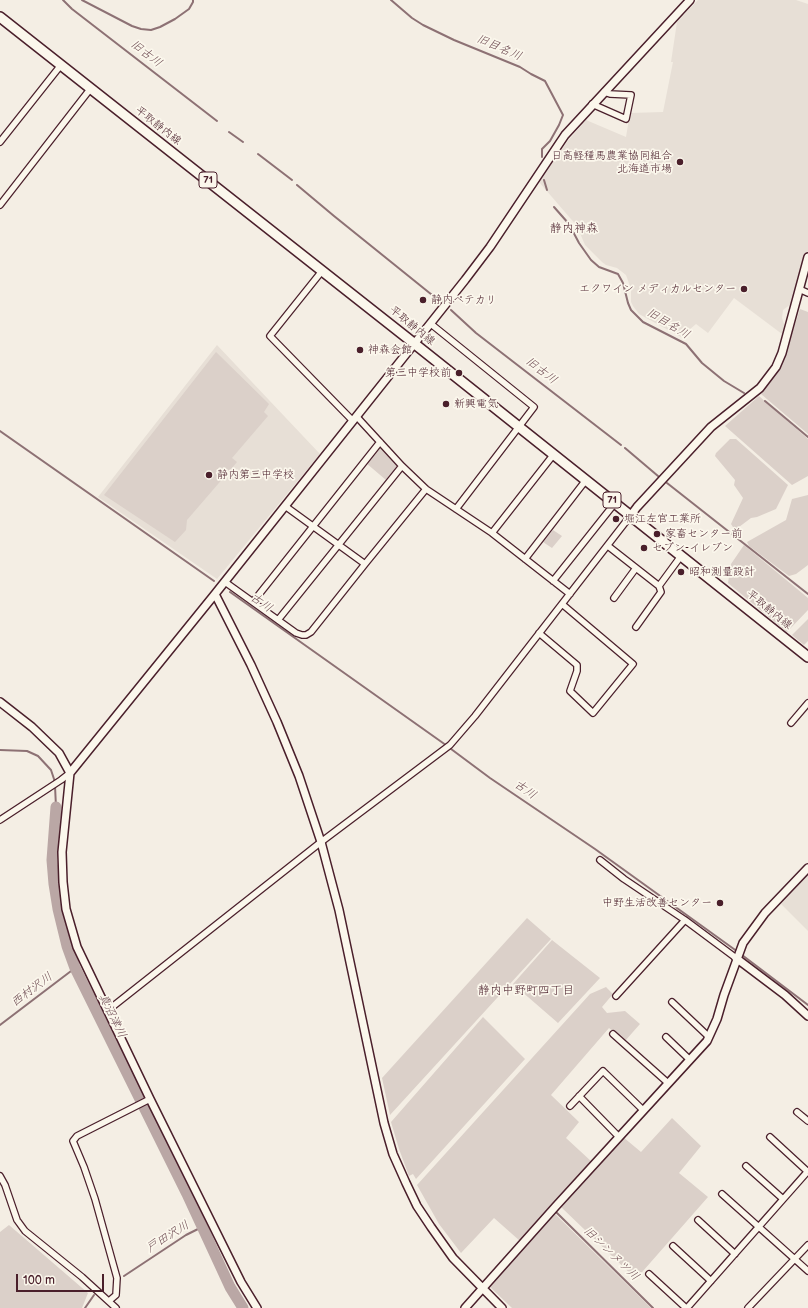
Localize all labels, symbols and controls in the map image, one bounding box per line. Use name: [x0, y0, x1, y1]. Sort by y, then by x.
water label: 旧目名川: [474, 32, 524, 64]
water label: 旧古川: [127, 37, 165, 71]
street label: 平取静内線: [132, 104, 184, 148]
place label: 日高軽種馬農業協同組合 北海道市場: [551, 149, 672, 175]
marker: 日高軽種馬農業協同組合 北海道市場: [675, 157, 685, 167]
road number: 71: [199, 172, 217, 188]
district label: 静内神森: [550, 222, 598, 236]
place label: エクワイン メディカルセンター: [579, 282, 736, 296]
marker: エクワイン メディカルセンター: [739, 284, 749, 294]
place label: 静内ぺテカリ: [431, 293, 497, 307]
marker: 静内ぺテカリ: [418, 295, 428, 305]
street label: 平取静内線: [386, 304, 438, 348]
water label: 旧目名川: [644, 305, 692, 343]
place label: 神森会館: [368, 343, 412, 357]
marker: 神森会館: [355, 345, 365, 355]
water label: 旧古川: [522, 354, 560, 388]
place label: 第三中学校前: [385, 366, 451, 380]
marker: 第三中学校前: [454, 368, 464, 378]
place label: 新興電気: [454, 397, 498, 411]
marker: 新興電気: [441, 399, 451, 409]
place label: 静内第三中学校: [217, 468, 294, 482]
marker: 静内第三中学校: [204, 470, 214, 480]
road number: 71: [603, 492, 621, 508]
place label: 堀江左官工業所: [624, 512, 701, 526]
marker: 堀江左官工業所: [611, 514, 621, 524]
place label: 家畜センター前: [665, 527, 742, 541]
marker: 家畜センター前: [652, 529, 662, 539]
place label: セブン-イレブン: [652, 541, 733, 555]
marker: セブン-イレブン: [639, 543, 649, 553]
place label: 昭和測量設計: [689, 565, 755, 579]
marker: 昭和測量設計: [676, 567, 686, 577]
street label: 平取静内線: [743, 588, 795, 632]
water label: 古川: [247, 590, 275, 616]
water label: 古川: [511, 777, 539, 803]
place label: 中野生活改善センター: [602, 896, 712, 910]
marker: 中野生活改善センター: [715, 898, 725, 908]
water label: 西村沢川: [8, 970, 56, 1010]
district label: 静内中野町四丁目: [478, 984, 574, 998]
water label: 真沼津川: [95, 991, 129, 1041]
water label: 戸田沢川: [144, 1218, 192, 1256]
water label: 旧シンヌツ川: [580, 1224, 642, 1284]
scale bar: [18, 1266, 106, 1292]
text: 100 m: [23, 1273, 55, 1288]

